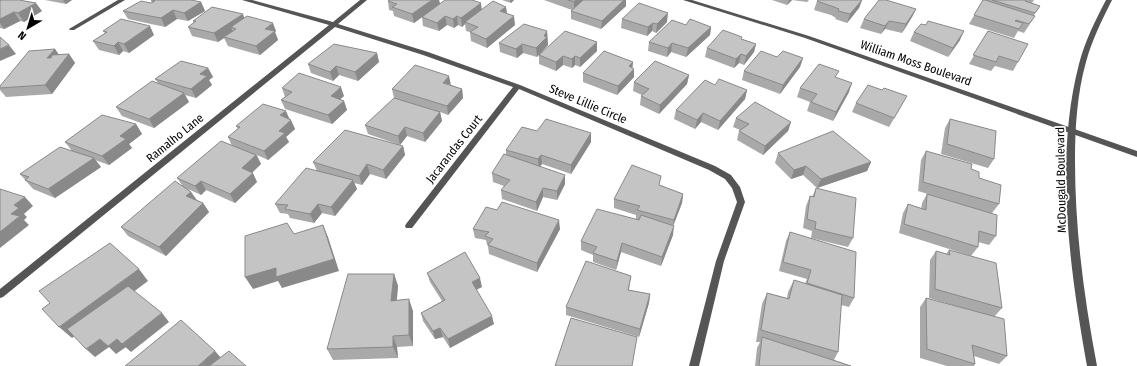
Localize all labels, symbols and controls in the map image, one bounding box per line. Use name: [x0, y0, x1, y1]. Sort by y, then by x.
north arrow: [8, 8, 48, 48]
text: N: [16, 28, 29, 43]
street label: William Moss Boulevard: [859, 37, 973, 89]
street label: Steve Lillie Circle: [547, 81, 629, 127]
street label: Ramalho Lane: [144, 111, 206, 165]
street label: Jacarandas Court: [423, 112, 485, 186]
street label: McDougald Boulevard: [1053, 127, 1069, 233]

